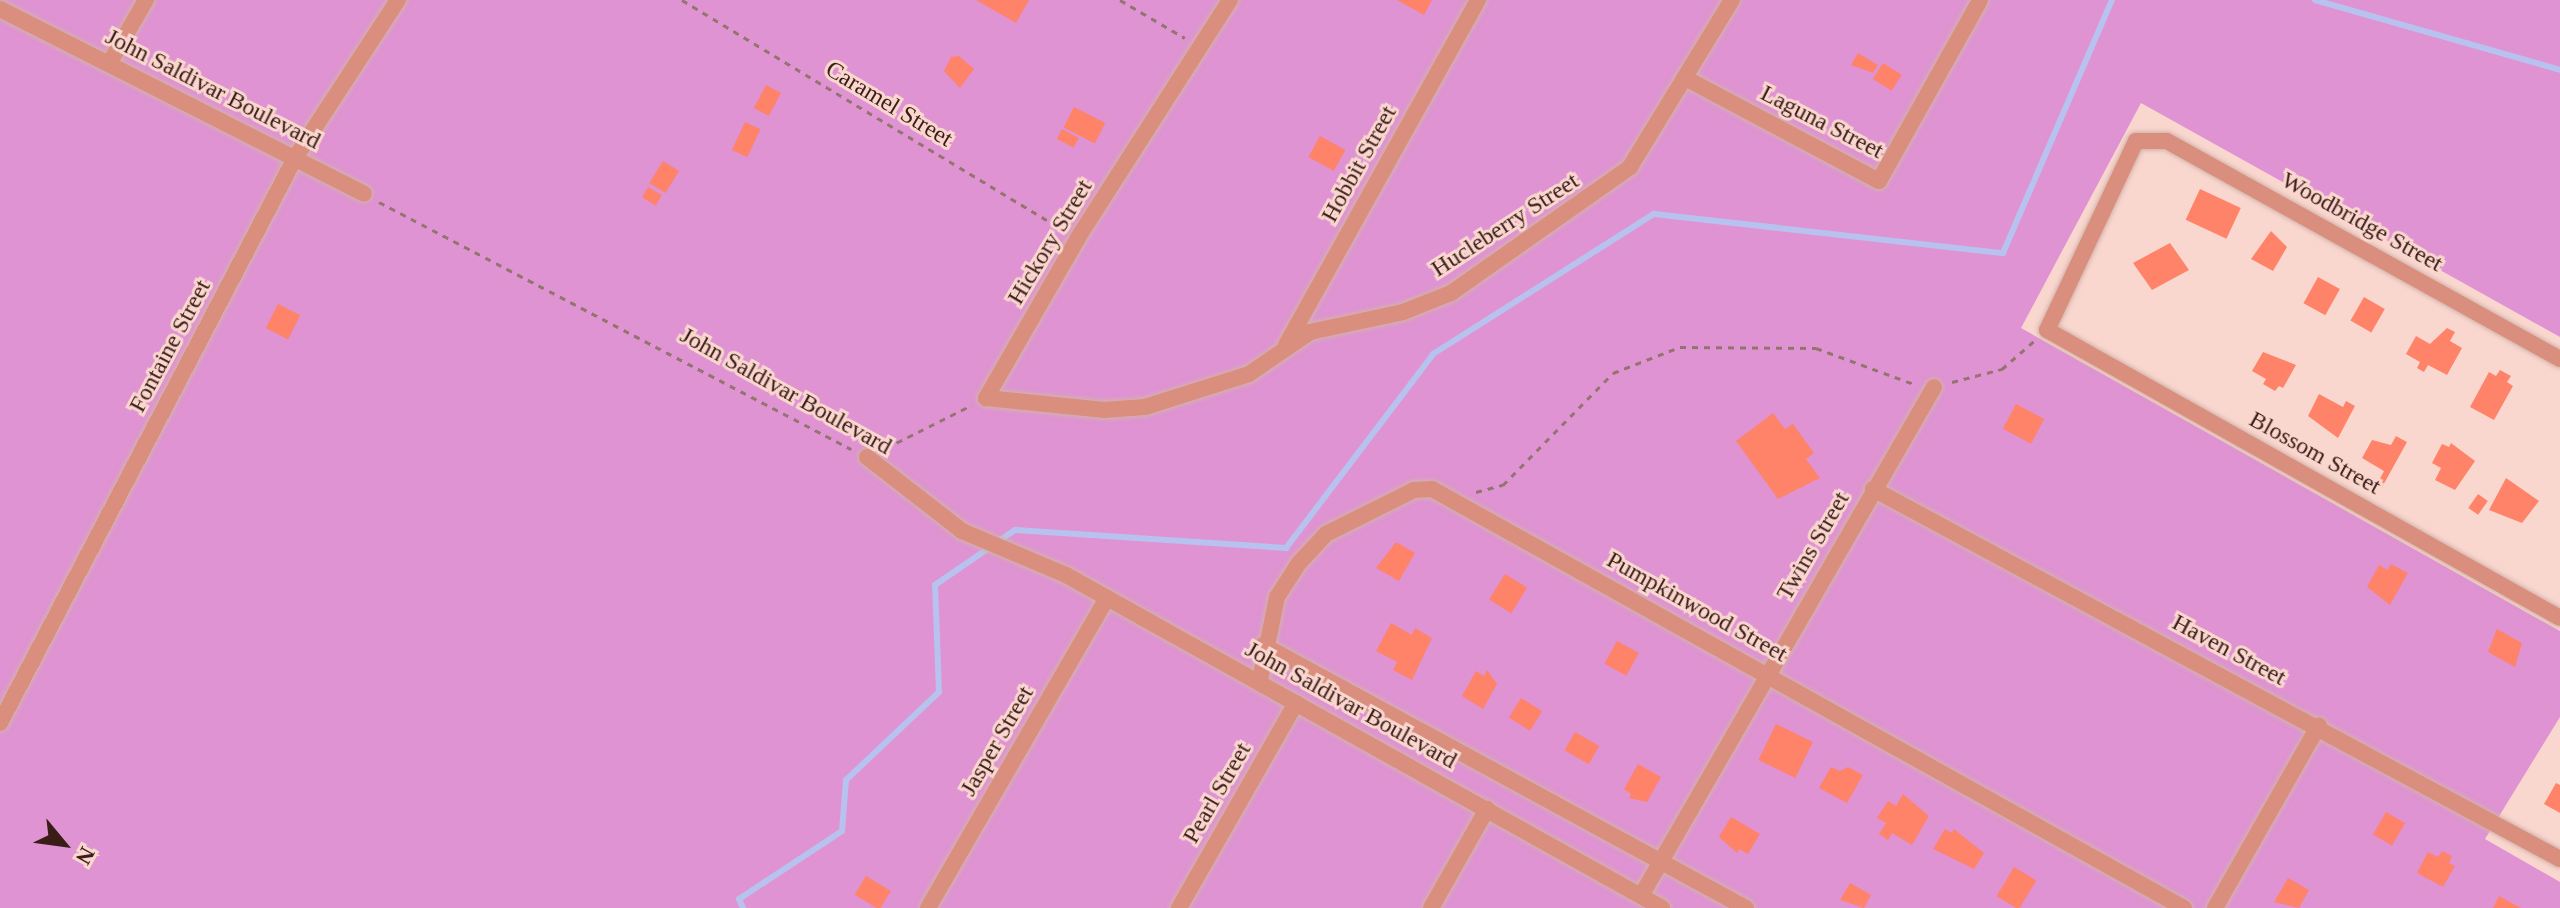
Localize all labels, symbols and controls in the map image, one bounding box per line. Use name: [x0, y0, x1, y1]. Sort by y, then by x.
street label: John Saldivar Boulevard: [101, 22, 325, 156]
street label: Caramel Street: [820, 55, 958, 153]
street label: Laguna Street: [1756, 79, 1888, 165]
street label: Hobbit Street: [1315, 101, 1403, 227]
street label: Woodbridge Street: [2276, 166, 2448, 278]
street label: Hucleberry Street: [1426, 167, 1584, 283]
street label: Hickory Street: [1001, 174, 1099, 310]
street label: Fontaine Street: [123, 275, 217, 417]
street label: John Saldivar Boulevard: [675, 321, 897, 461]
street label: Blossom Street: [2244, 405, 2386, 501]
street label: Twins Street: [1770, 487, 1856, 605]
street label: Pumpkinwood Street: [1602, 545, 1792, 669]
street label: Haven Street: [2167, 608, 2291, 692]
street label: John Saldivar Boulevard: [1240, 635, 1462, 775]
street label: Jasper Street: [954, 681, 1040, 801]
street label: Pearl Street: [1177, 738, 1257, 848]
north arrow: [24, 804, 104, 884]
text: N: [71, 843, 100, 869]

